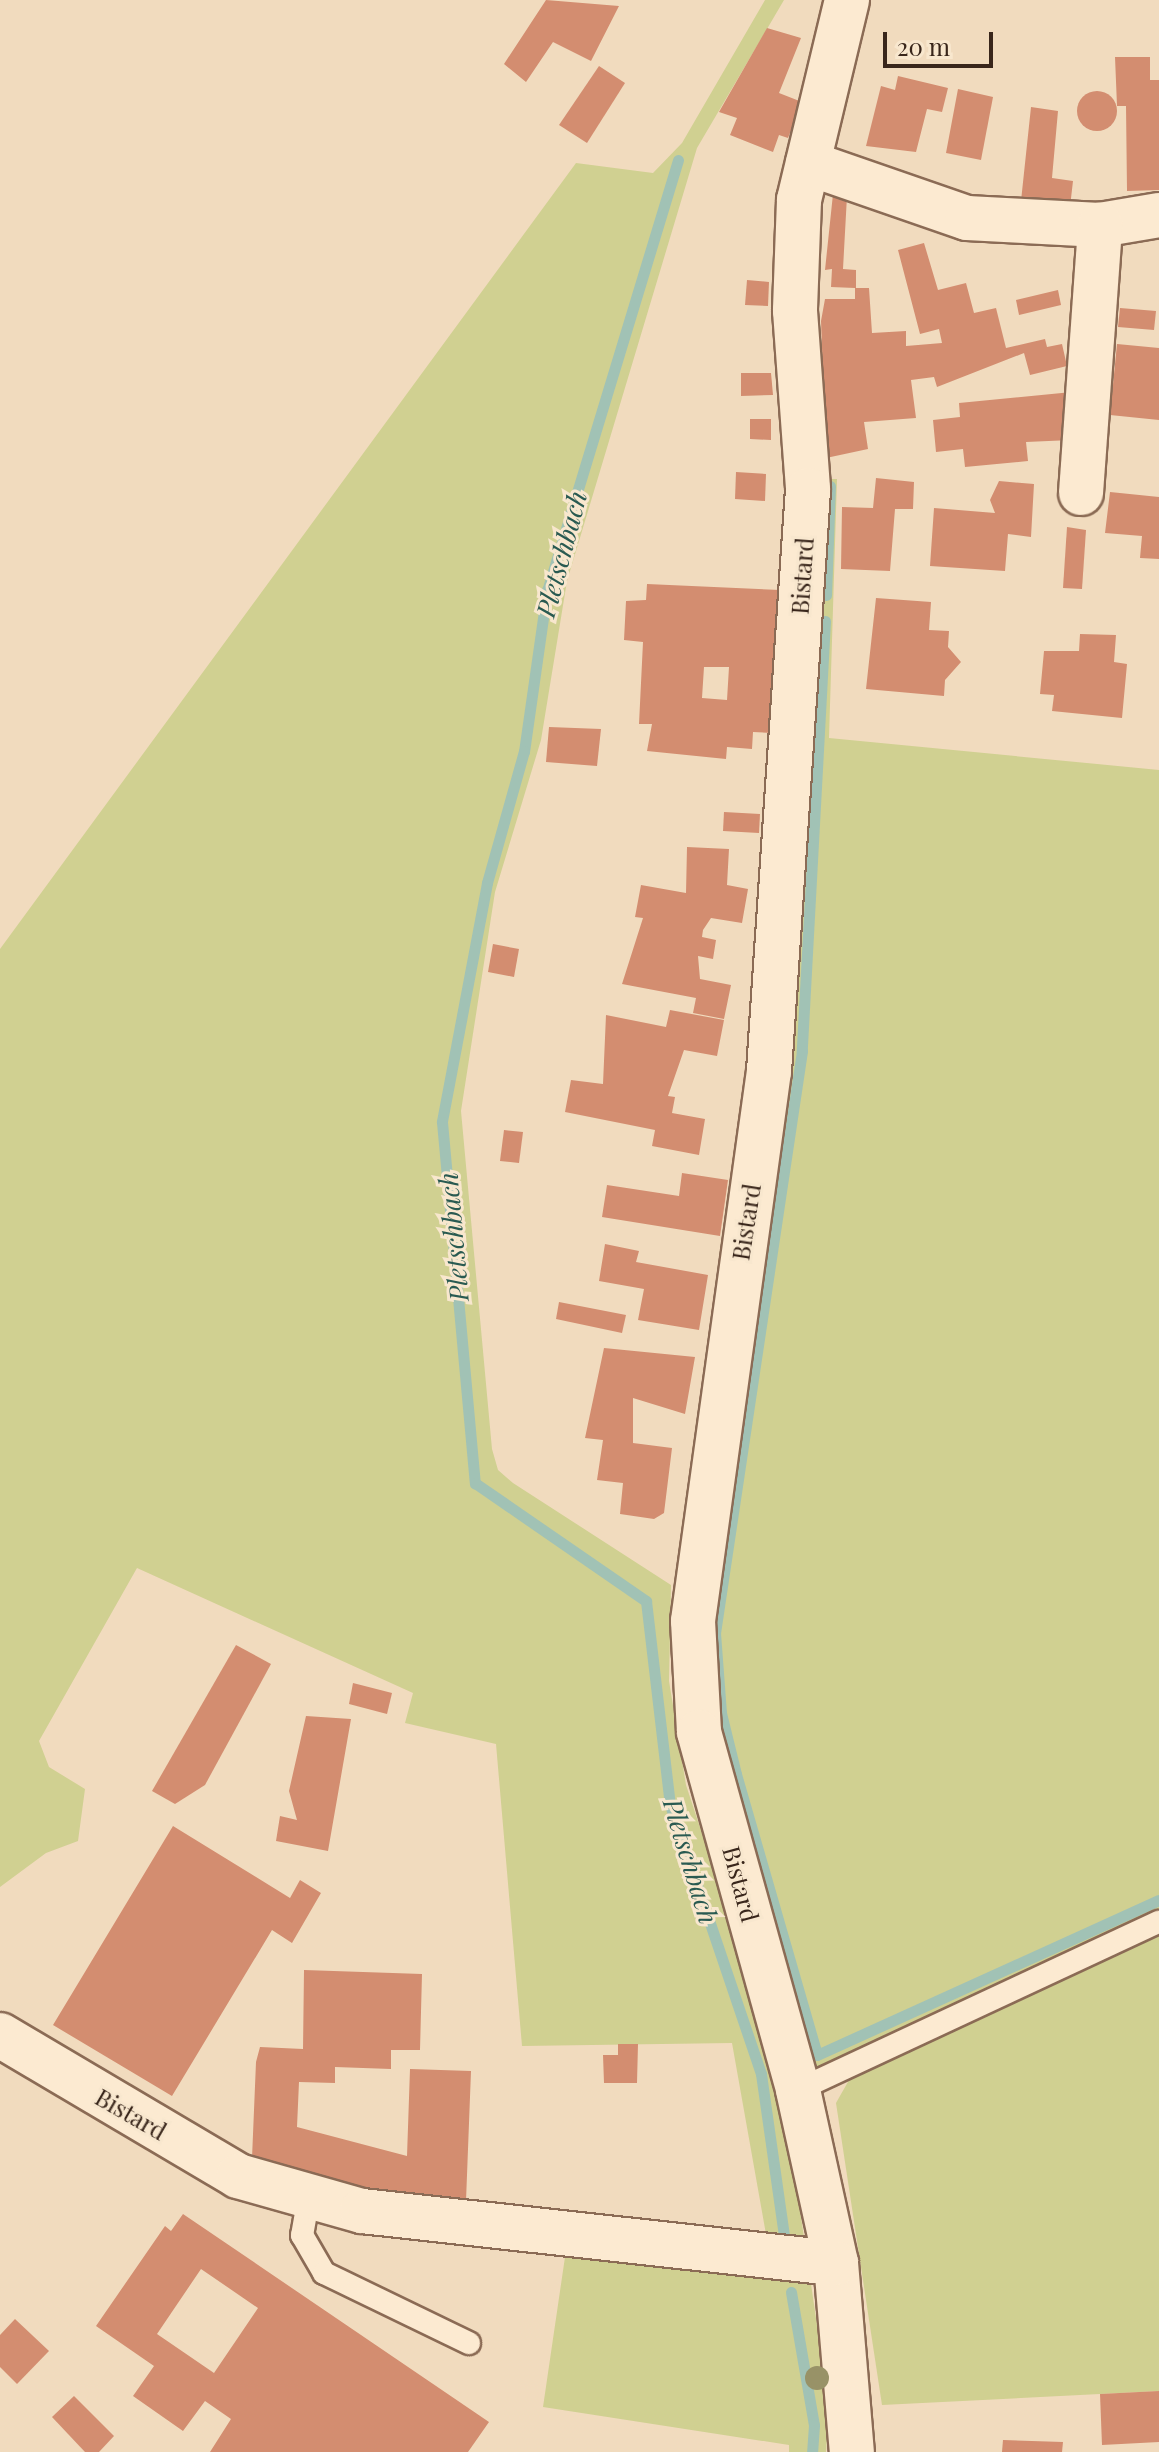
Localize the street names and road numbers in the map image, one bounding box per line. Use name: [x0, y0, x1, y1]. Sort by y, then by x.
street label: Bistard: [785, 536, 819, 616]
street label: Bistard: [726, 1182, 766, 1262]
street label: Bistard: [717, 1843, 765, 1925]
street label: Bistard: [90, 2082, 172, 2146]

